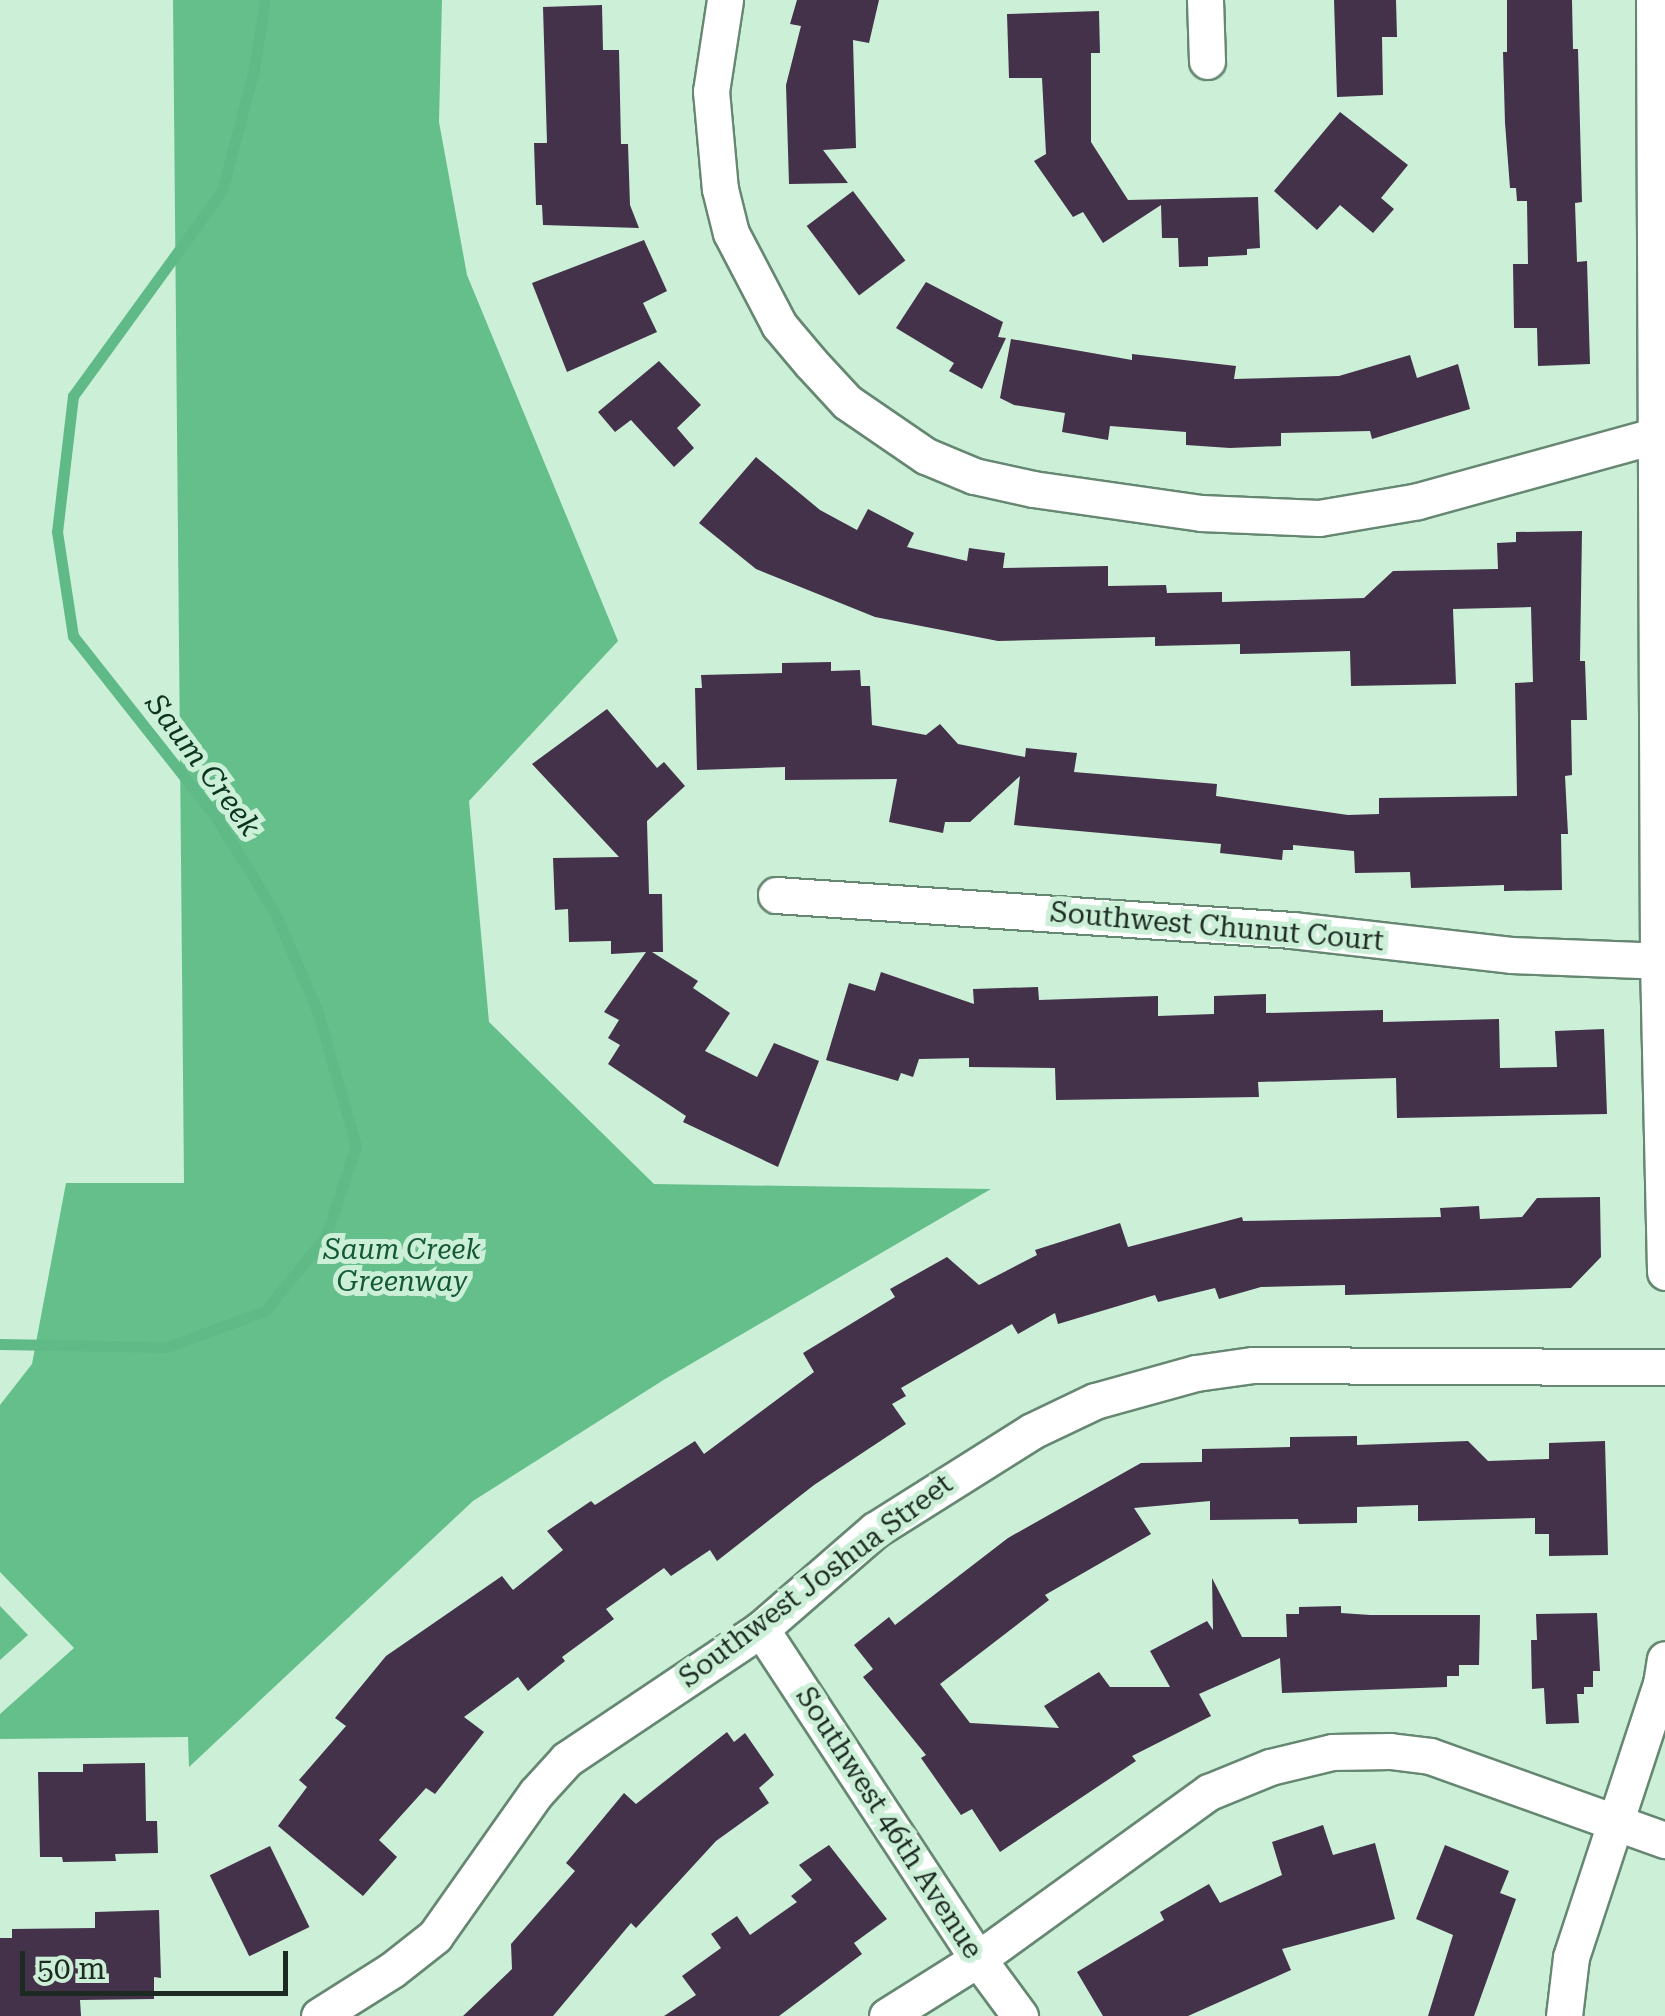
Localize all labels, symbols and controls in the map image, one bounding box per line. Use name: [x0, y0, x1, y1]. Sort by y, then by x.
water label: Saum Creek: [138, 687, 268, 843]
street label: Southwest Chunut Court: [1049, 896, 1385, 958]
park label: Saum Creek Greenway: [323, 1233, 481, 1299]
street label: Southwest Joshua Street: [673, 1467, 959, 1695]
street label: Southwest 46th Avenue: [789, 1681, 989, 1965]
scale bar: [25, 1931, 292, 1993]
text: 50 m: [37, 1951, 106, 1986]

